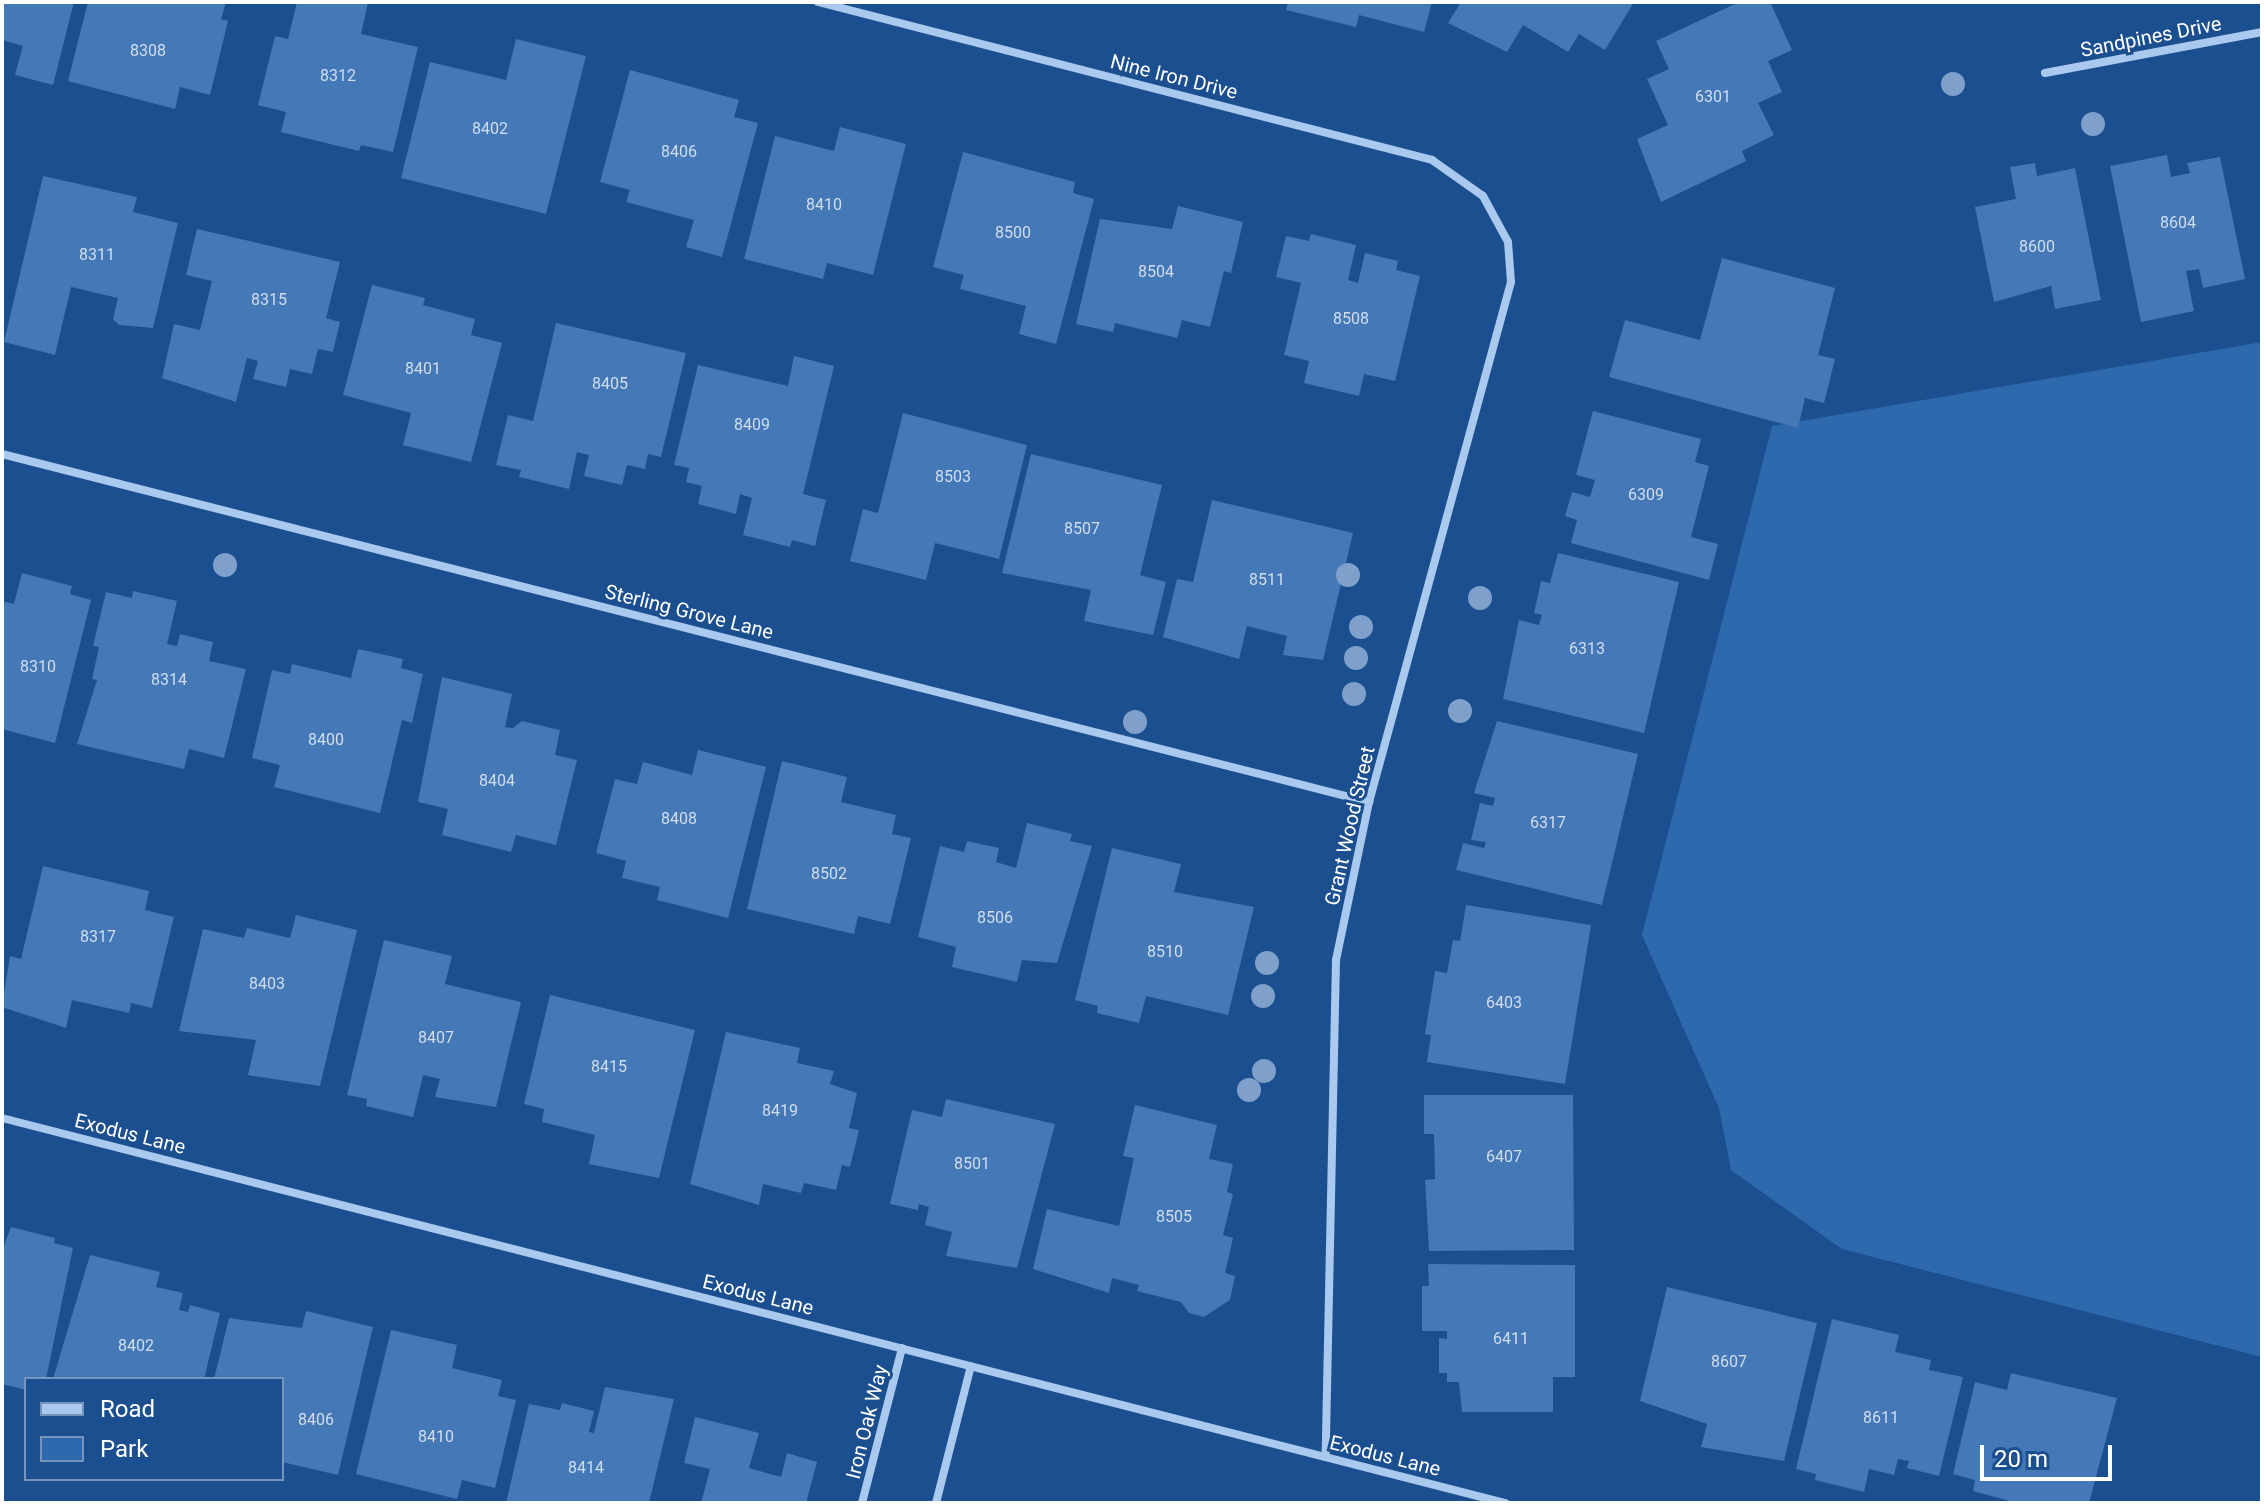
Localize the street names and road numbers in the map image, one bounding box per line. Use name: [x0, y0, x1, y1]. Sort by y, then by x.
street label: Sandpines Drive: [2079, 12, 2223, 62]
street label: Nine Iron Drive: [1108, 50, 1240, 104]
street label: Sterling Grove Lane: [602, 579, 776, 645]
street label: Grant Wood Street: [1320, 744, 1380, 908]
street label: Exodus Lane: [72, 1109, 188, 1159]
street label: Exodus Lane: [700, 1270, 816, 1320]
street label: Iron Oak Way: [841, 1362, 893, 1482]
street label: Exodus Lane: [1327, 1431, 1443, 1481]

